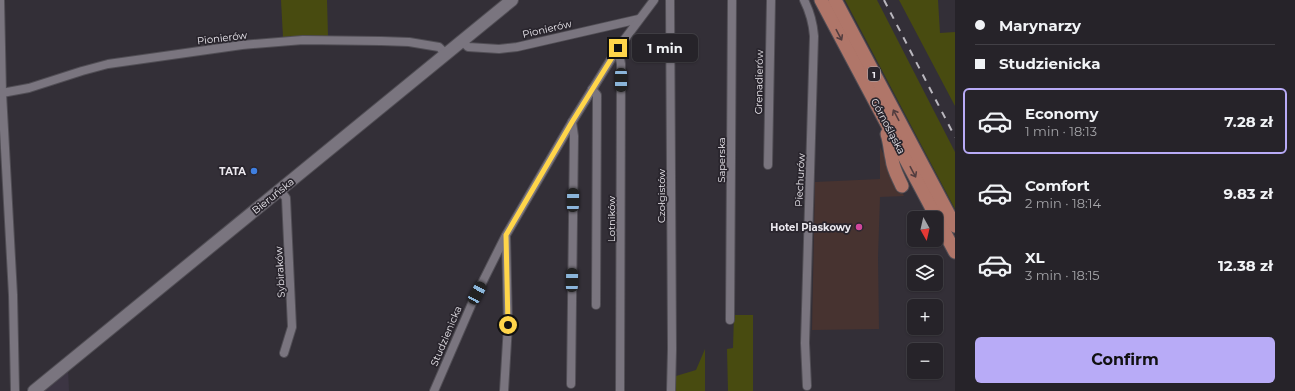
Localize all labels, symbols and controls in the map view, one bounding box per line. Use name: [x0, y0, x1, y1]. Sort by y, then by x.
text: Marynarzy: [999, 16, 1081, 35]
street label: Pionierów: [521, 17, 573, 41]
street label: Pionierów: [196, 28, 248, 48]
one-way arrow: [836, 28, 843, 40]
callout: 1 min: [632, 34, 698, 62]
route end: [609, 39, 627, 57]
text: 1 min: [647, 40, 683, 56]
street label: Grenadierów: [752, 49, 766, 114]
text: Studzienicka: [999, 54, 1101, 73]
road number: 1: [868, 67, 880, 81]
car: [615, 68, 627, 92]
street label: Górnośląska: [868, 96, 908, 156]
icon: car: [977, 103, 1013, 139]
text: Economy: [1025, 104, 1098, 123]
one-way arrow: [891, 109, 899, 121]
text: 7.28 zł: [1224, 112, 1273, 131]
text: 1 min · 18:13: [1025, 123, 1097, 139]
street label: Saperska: [715, 137, 728, 183]
street label: Piechurów: [792, 153, 808, 207]
place label: TATA: [219, 165, 246, 178]
marker: TATA: [249, 166, 259, 176]
one-way arrow: [909, 166, 917, 178]
street label: Czołgistów: [655, 169, 668, 223]
street label: Bieruńska: [249, 175, 297, 217]
icon: car: [977, 175, 1013, 211]
text: Comfort: [1025, 176, 1090, 195]
text: 9.83 zł: [1223, 184, 1273, 203]
car: [567, 188, 579, 212]
text: 2 min · 18:14: [1025, 195, 1101, 211]
street label: Lotników: [605, 196, 618, 242]
north arrow: [907, 211, 943, 247]
map controls: [907, 211, 943, 379]
place label: Hotel Piaskowy: [770, 221, 852, 234]
marker: Hotel Piaskowy: [854, 222, 864, 232]
street label: Sybiraków: [272, 246, 288, 298]
icon: car: [977, 247, 1013, 283]
text: XL: [1025, 248, 1044, 267]
button: layers: [907, 255, 943, 291]
text: 12.38 zł: [1218, 256, 1273, 275]
text: 3 min · 18:15: [1025, 267, 1100, 283]
car: [566, 268, 578, 292]
car: [466, 280, 488, 306]
button: +: [907, 299, 943, 335]
street label: Studzienicka: [427, 304, 465, 368]
route start: [499, 316, 517, 334]
button: Confirm: [975, 337, 1275, 383]
button: −: [907, 343, 943, 379]

